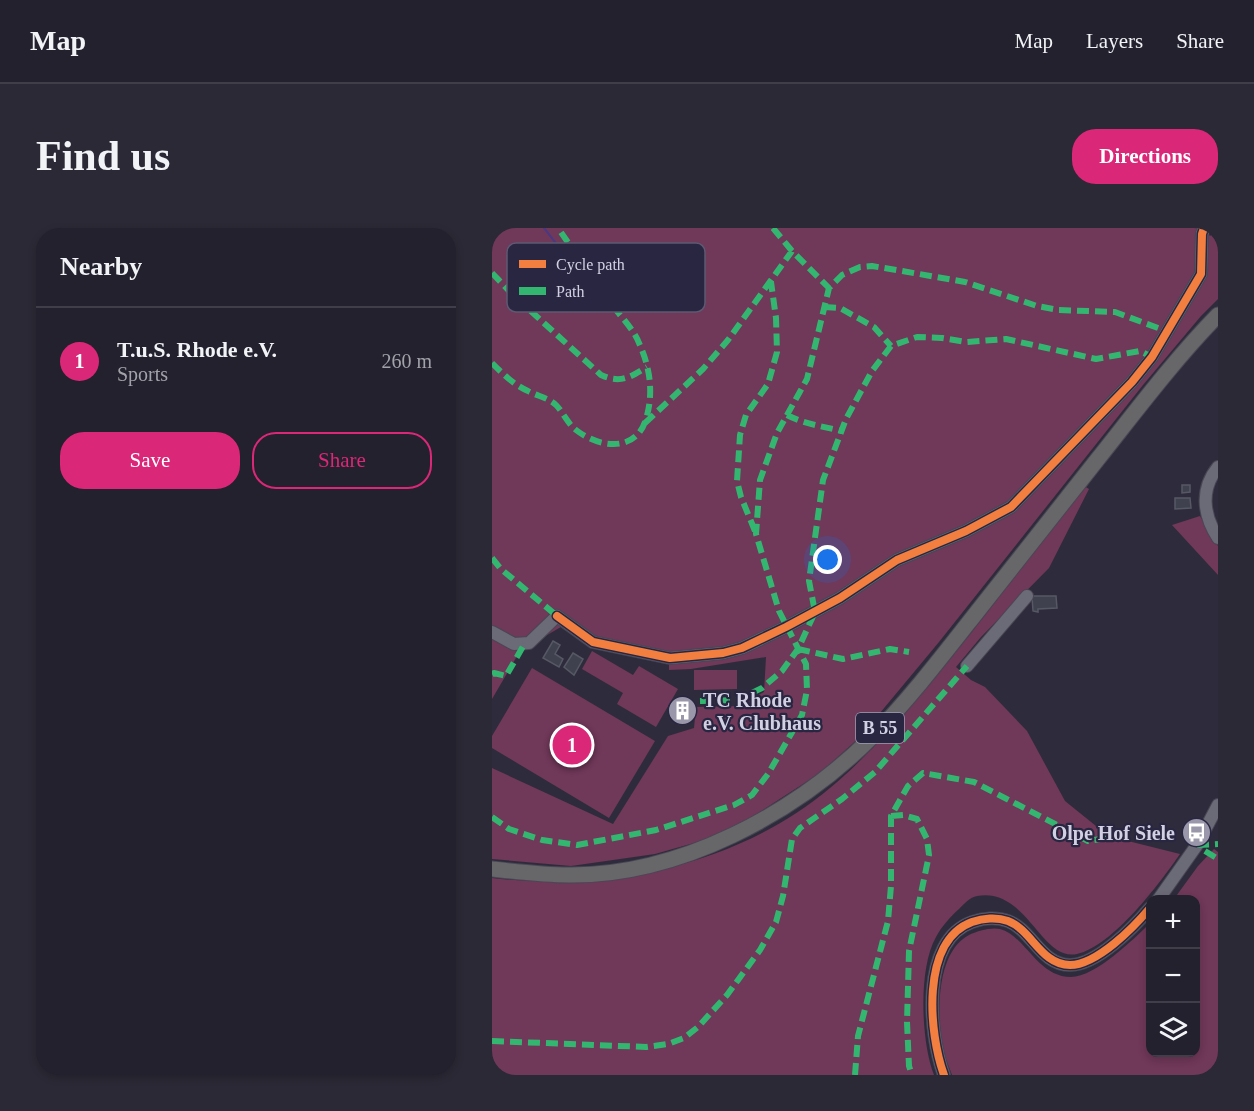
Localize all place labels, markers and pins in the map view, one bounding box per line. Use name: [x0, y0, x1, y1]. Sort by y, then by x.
place label: TC Rhode e.V. Clubhaus: [703, 689, 821, 734]
building icon: TC Rhode e.V. Clubhaus: [666, 695, 698, 727]
pin: 1: [552, 722, 592, 768]
bus stop icon: Olpe Hof Siele: [1180, 817, 1212, 849]
place label: Olpe Hof Siele: [1052, 822, 1175, 845]

